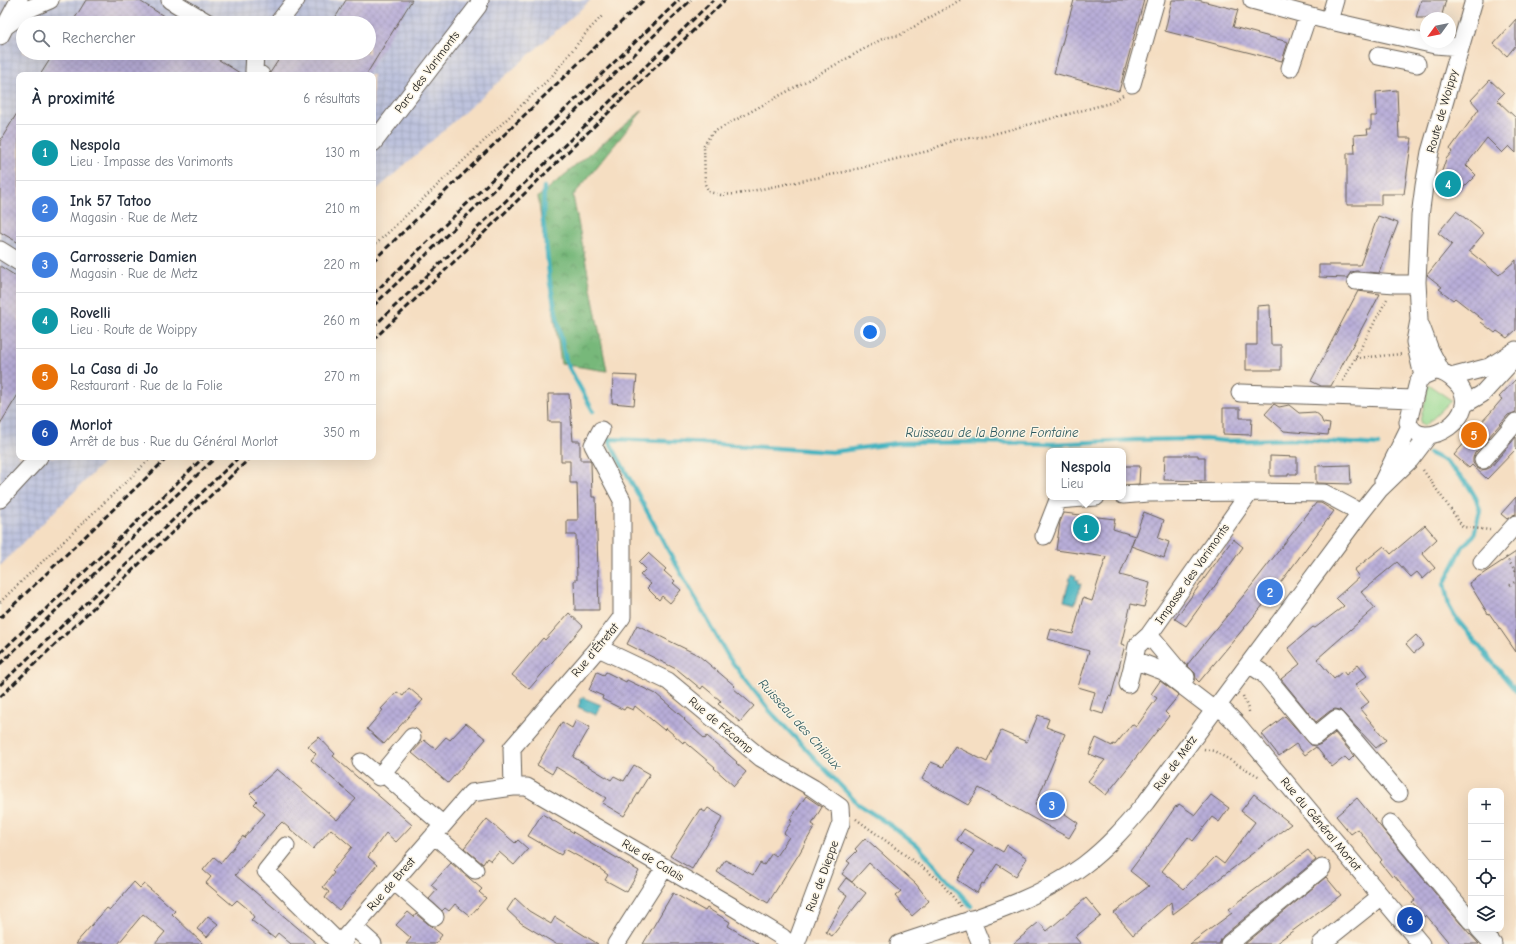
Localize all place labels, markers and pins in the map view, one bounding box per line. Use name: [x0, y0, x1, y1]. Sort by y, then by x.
pin: 4: [1435, 169, 1461, 199]
pin: 5: [1461, 420, 1487, 450]
pin: 1: [1073, 513, 1099, 543]
pin: 2: [1257, 577, 1283, 607]
pin: 3: [1039, 790, 1065, 820]
pin: 6: [1397, 905, 1423, 935]

